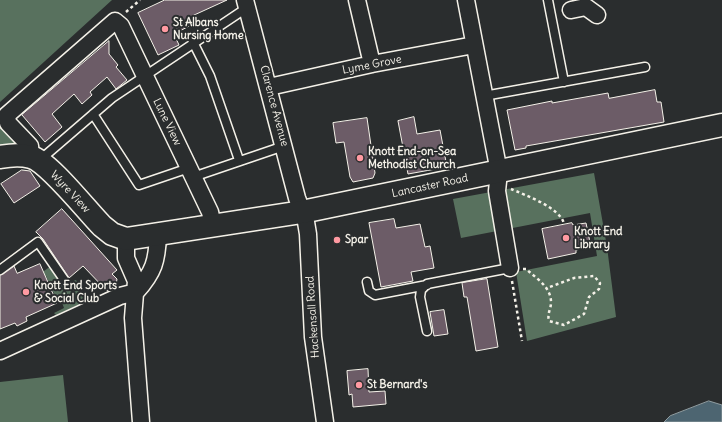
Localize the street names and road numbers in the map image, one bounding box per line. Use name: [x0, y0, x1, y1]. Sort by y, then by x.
street label: Lyme Grove: [341, 53, 403, 77]
street label: Clarence Avenue: [257, 64, 291, 148]
street label: Lune View: [150, 96, 184, 148]
street label: Wyre View: [47, 168, 93, 216]
street label: Lancaster Road: [391, 171, 469, 201]
street label: Hackensall Road: [304, 276, 322, 358]

